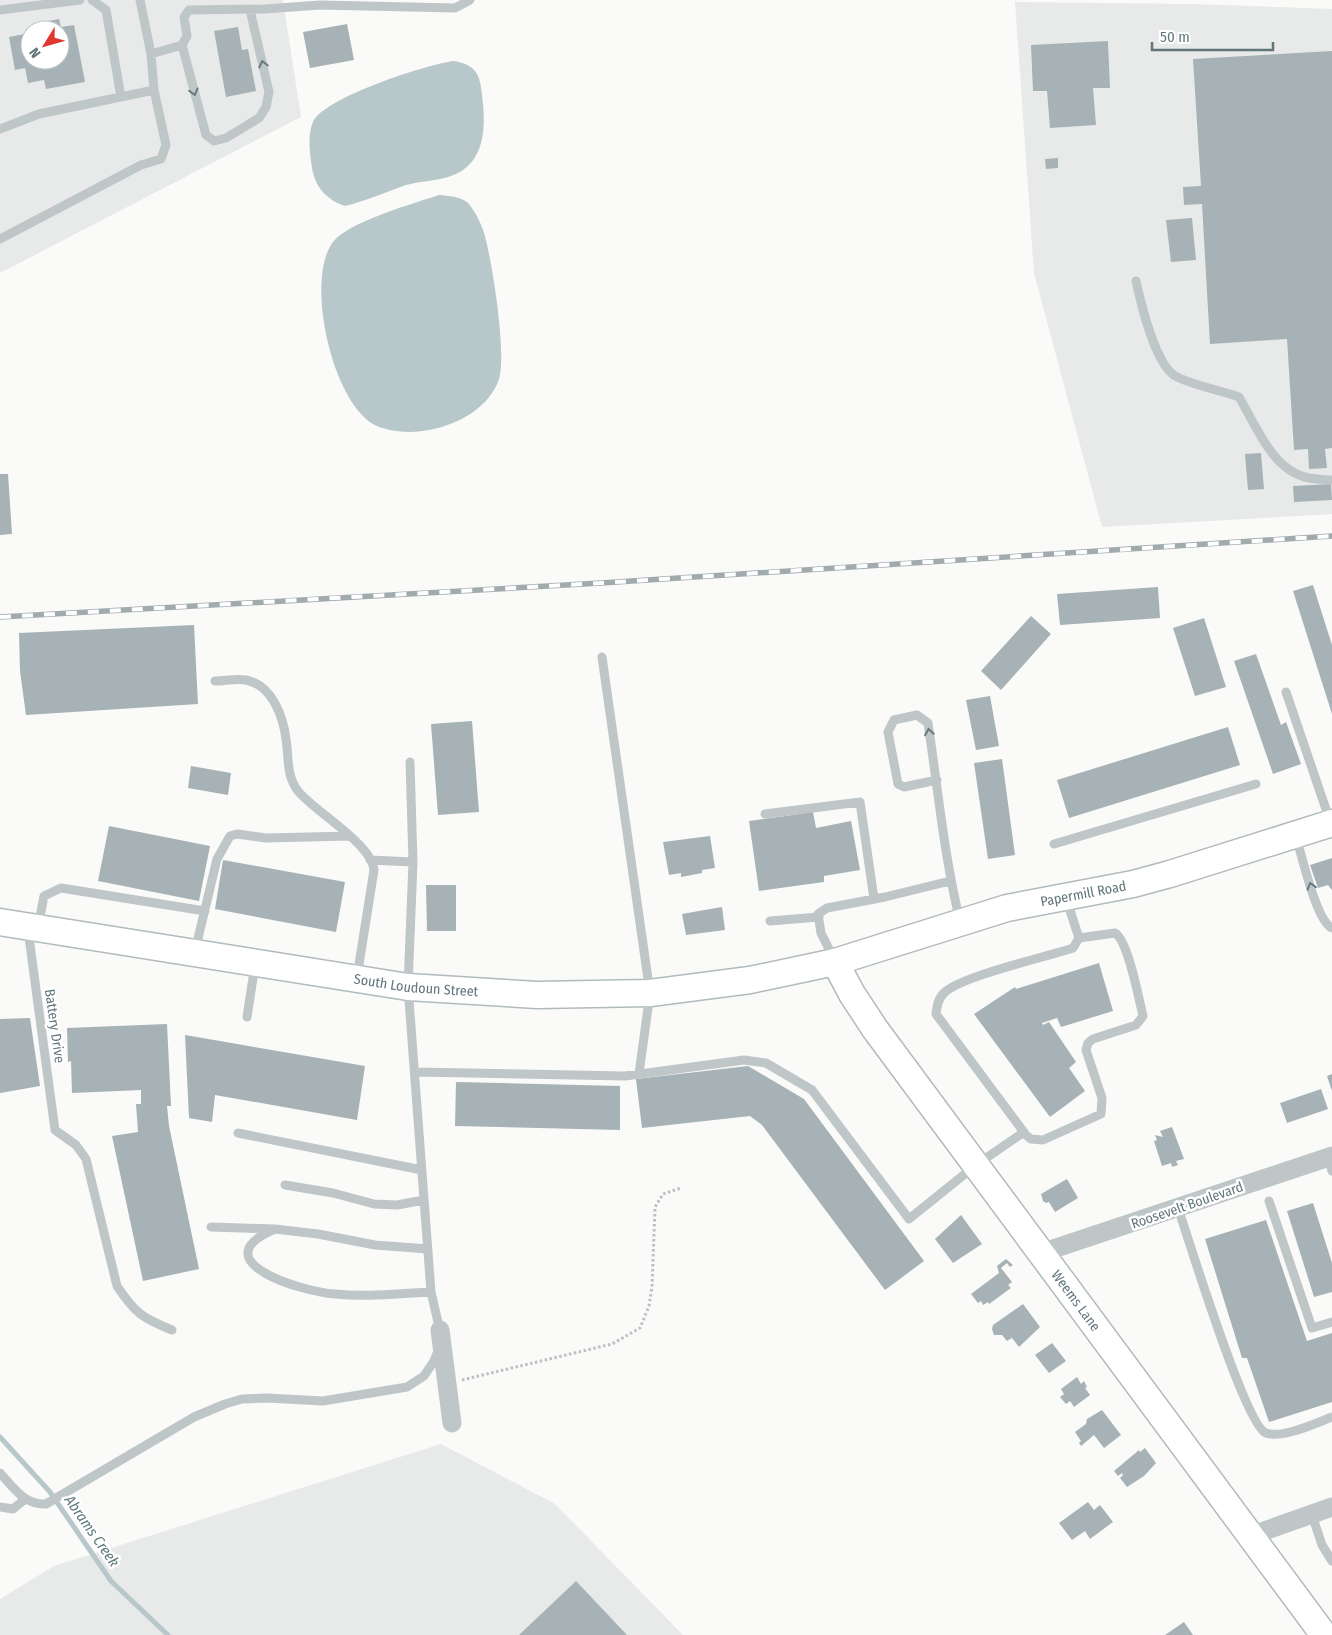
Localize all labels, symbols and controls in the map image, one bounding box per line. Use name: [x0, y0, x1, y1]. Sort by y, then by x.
north arrow: [20, 20, 70, 70]
scale bar: [1152, 20, 1273, 52]
text: 50 m: [1160, 28, 1190, 46]
text: N: [26, 44, 44, 61]
one-way arrow: [258, 60, 269, 69]
one-way arrow: [189, 87, 199, 96]
one-way arrow: [924, 727, 935, 735]
street label: Papermill Road: [1039, 878, 1128, 910]
one-way arrow: [1307, 882, 1317, 890]
street label: South Loudoun Street: [353, 971, 479, 1000]
street label: Battery Drive: [41, 988, 68, 1064]
street label: Roosevelt Boulevard: [1129, 1178, 1245, 1233]
street label: Weems Lane: [1048, 1267, 1104, 1335]
water label: Abrams Creek: [60, 1491, 124, 1571]

